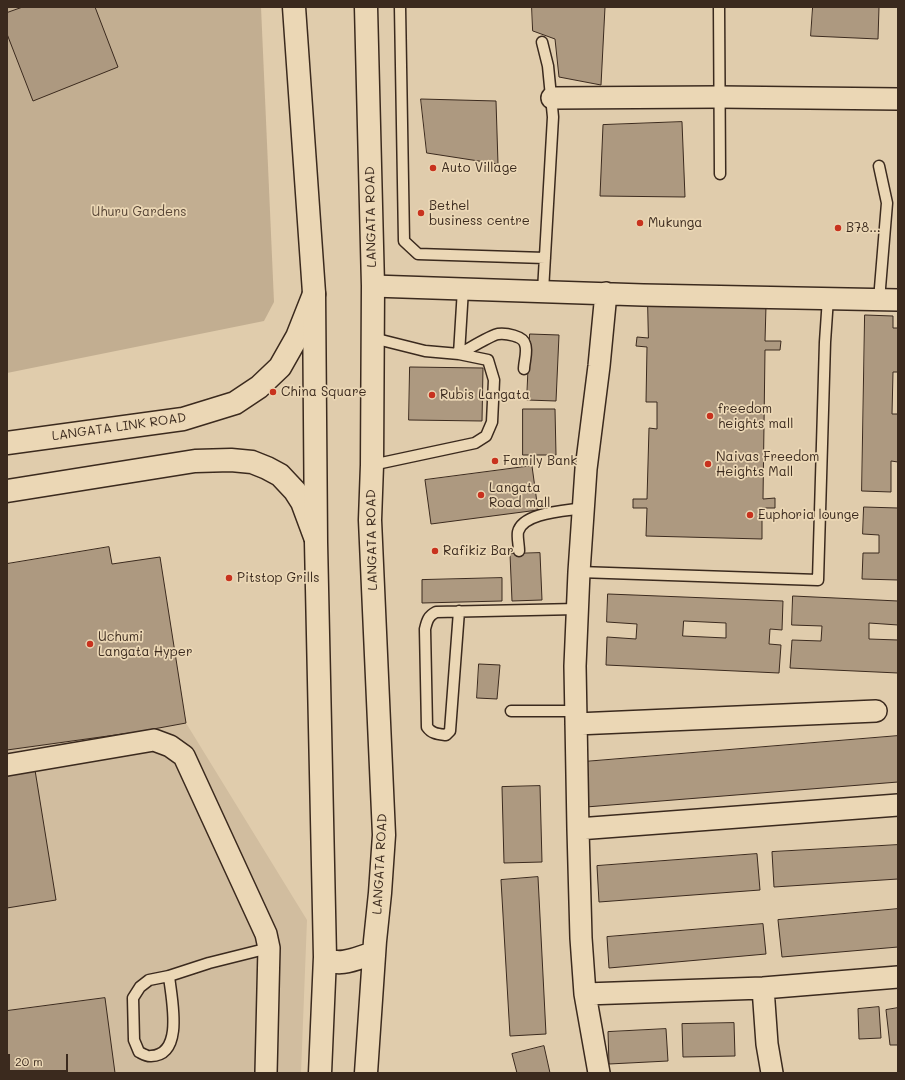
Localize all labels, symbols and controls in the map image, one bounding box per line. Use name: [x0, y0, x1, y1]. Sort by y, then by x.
place label: Auto Village: [441, 160, 517, 176]
marker: Auto Village: [428, 163, 438, 173]
street label: LANGATA ROAD: [362, 166, 380, 268]
place label: Bethel business centre: [429, 198, 530, 229]
park label: Uhuru Gardens: [92, 204, 186, 220]
marker: Bethel business centre: [416, 208, 426, 218]
place label: Mukunga: [648, 215, 702, 231]
marker: Mukunga: [635, 218, 645, 228]
place label: B78...: [846, 220, 881, 236]
marker: B78...: [833, 223, 843, 233]
place label: China Square: [281, 384, 366, 400]
marker: China Square: [268, 387, 278, 397]
place label: Rubis Langata: [440, 387, 530, 403]
marker: Rubis Langata: [427, 390, 437, 400]
place label: freedom heights mall: [718, 401, 793, 432]
street label: LANGATA LINK ROAD: [51, 410, 187, 444]
marker: freedom heights mall: [705, 411, 715, 421]
place label: Naivas Freedom Heights Mall: [716, 449, 819, 480]
place label: Family Bank: [503, 453, 577, 469]
marker: Family Bank: [490, 456, 500, 466]
marker: Naivas Freedom Heights Mall: [703, 459, 713, 469]
place label: Langata Road mall: [489, 480, 551, 511]
street label: LANGATA ROAD: [363, 489, 381, 591]
marker: Langata Road mall: [476, 490, 486, 500]
place label: Euphoria lounge: [758, 507, 859, 523]
marker: Euphoria lounge: [745, 510, 755, 520]
place label: Rafikiz Bar: [443, 543, 513, 559]
marker: Rafikiz Bar: [430, 546, 440, 556]
place label: Pitstop Grills: [237, 570, 320, 586]
marker: Pitstop Grills: [224, 573, 234, 583]
place label: Uchumi Langata Hyper: [98, 629, 192, 660]
marker: Uchumi Langata Hyper: [85, 639, 95, 649]
street label: LANGATA ROAD: [370, 813, 390, 915]
scale bar: [10, 1046, 70, 1072]
text: 20 m: [15, 1053, 43, 1069]

